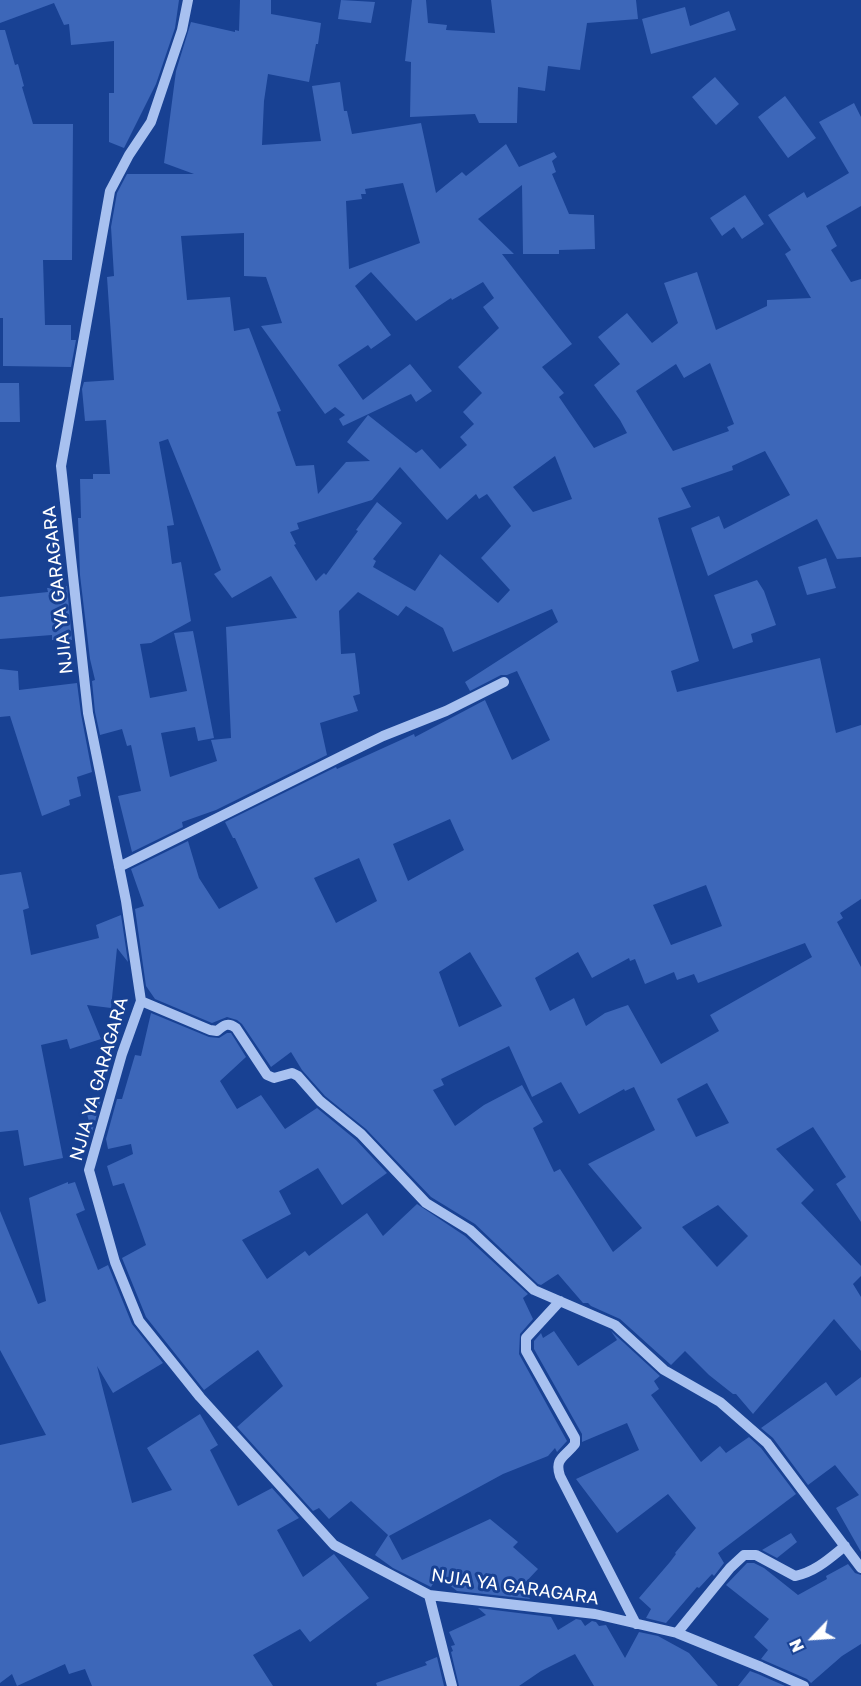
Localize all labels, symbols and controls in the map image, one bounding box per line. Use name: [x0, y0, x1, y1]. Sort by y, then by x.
street label: NJIA YA GARAGARA: [38, 505, 78, 675]
street label: NJIA YA GARAGARA: [65, 995, 133, 1163]
street label: NJIA YA GARAGARA: [430, 1565, 600, 1609]
north arrow: [783, 1608, 843, 1668]
text: N: [785, 1636, 808, 1655]

